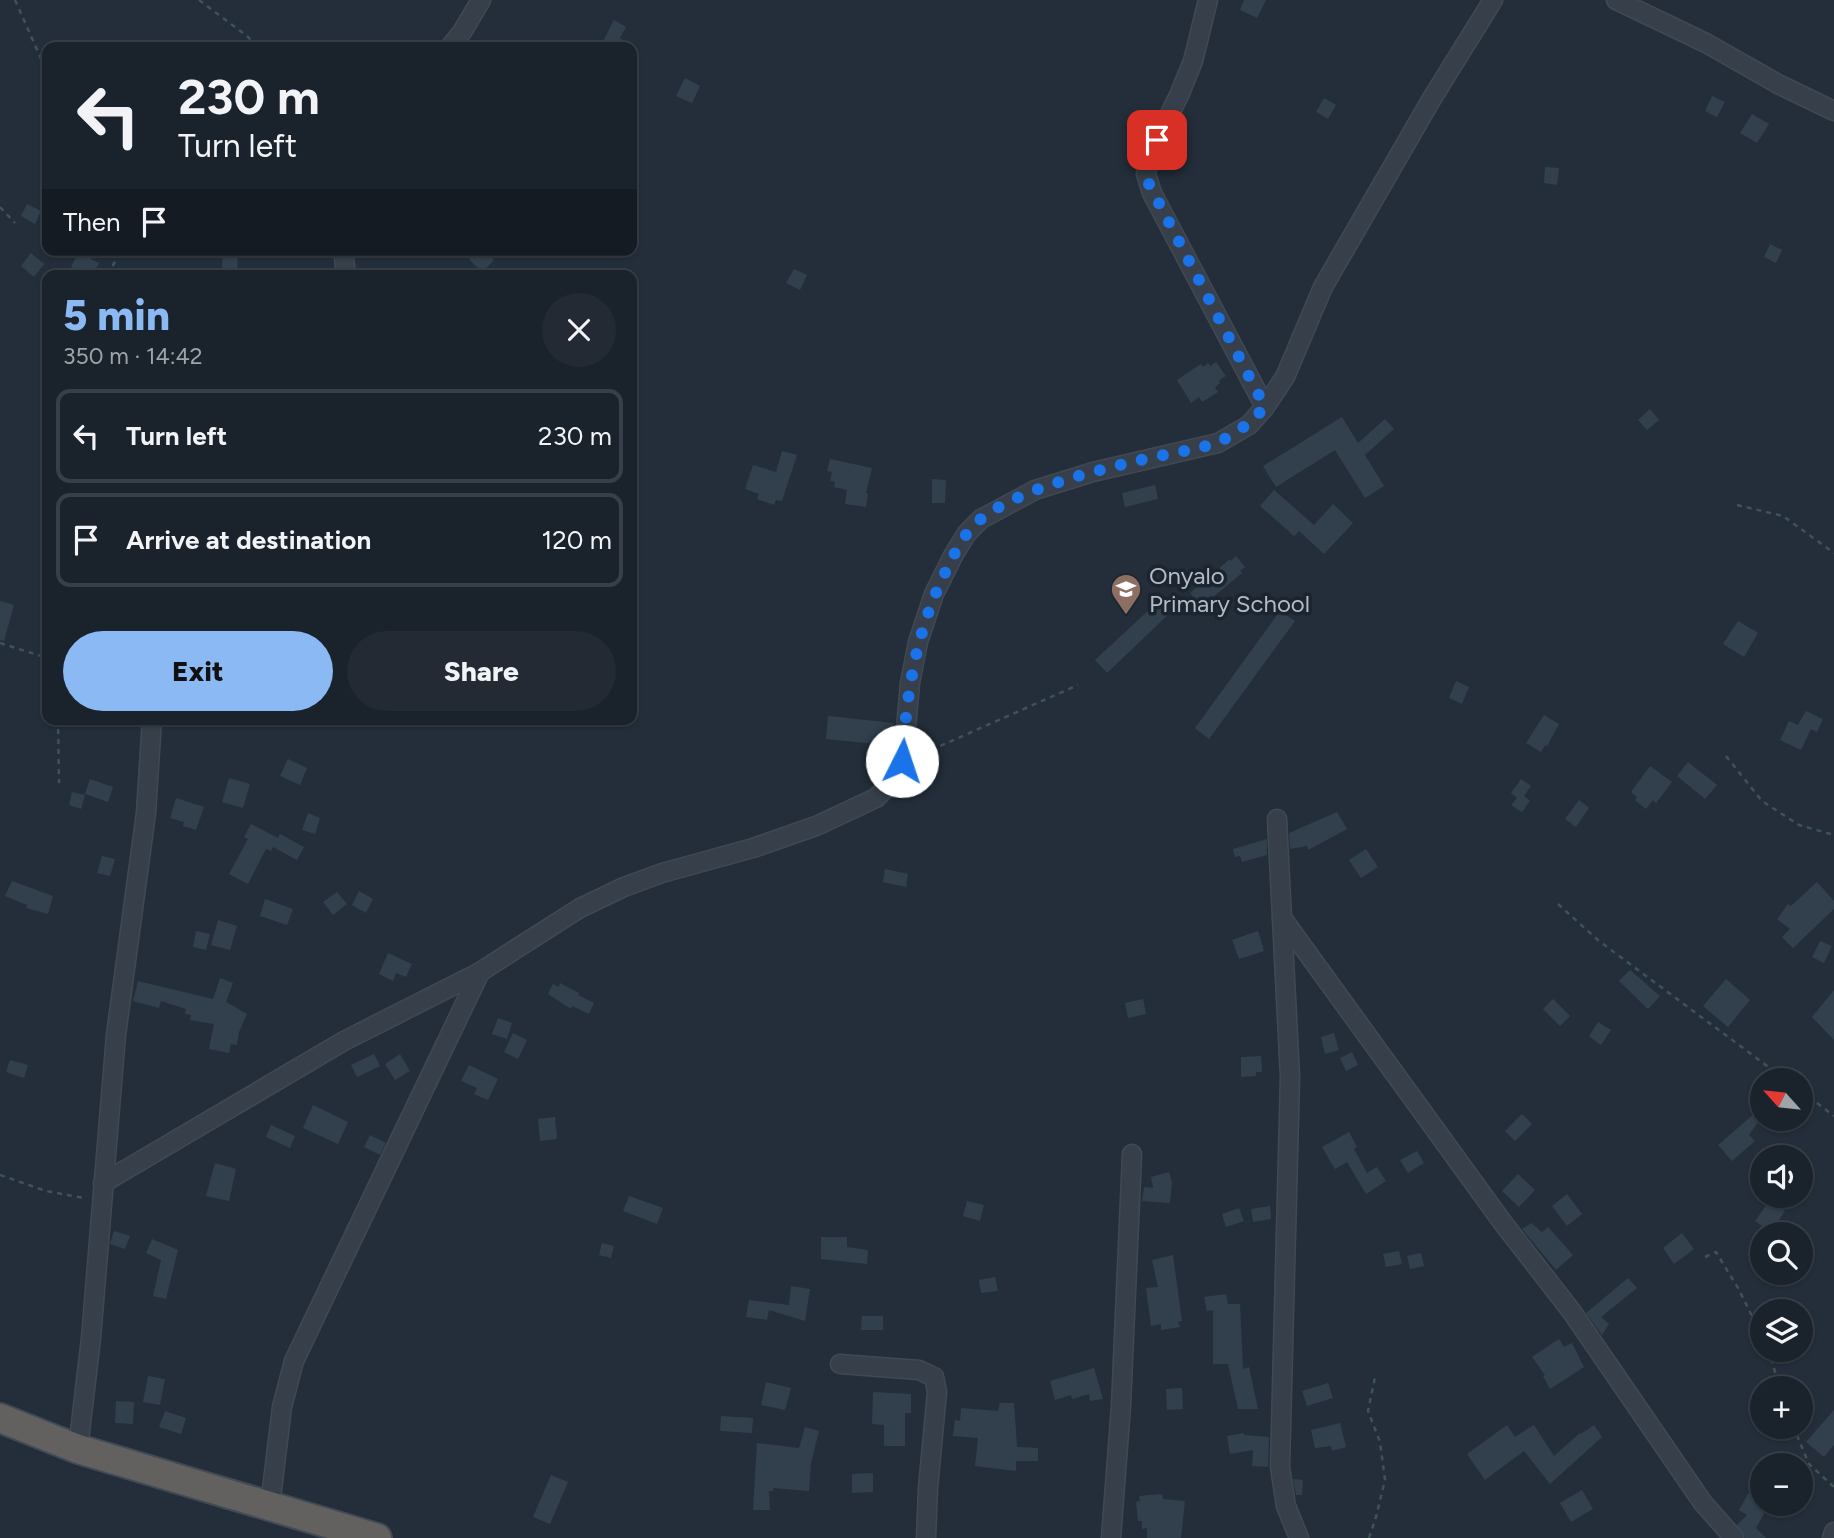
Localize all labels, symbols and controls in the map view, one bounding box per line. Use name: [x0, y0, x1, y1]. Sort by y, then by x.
text: 230 m: [178, 67, 320, 126]
icon: left: [63, 70, 154, 161]
pin: [1127, 110, 1187, 170]
icon: arrive: [1138, 121, 1176, 159]
text: Turn left: [178, 127, 297, 165]
icon: arrive: [135, 203, 173, 241]
text: Then: [63, 206, 121, 238]
text: 5 min: [63, 290, 170, 341]
button: close: [542, 293, 616, 367]
text: 350 m · 14:42: [63, 342, 203, 370]
icon: left: [67, 417, 105, 455]
text: Turn left: [126, 420, 227, 452]
text: 230 m: [538, 420, 612, 452]
icon: arrive: [67, 521, 105, 559]
text: Arrive at destination: [126, 524, 371, 556]
text: 120 m: [542, 524, 612, 556]
place label: Onyalo Primary School: [1149, 561, 1310, 618]
school or university icon: Onyalo Primary School: [1109, 572, 1143, 616]
button: Exit: [63, 631, 333, 711]
button: Share: [347, 631, 616, 711]
position arrow: [865, 724, 939, 798]
north arrow: [1750, 1068, 1813, 1130]
map controls: [1750, 1068, 1813, 1516]
button: sound: [1750, 1145, 1813, 1208]
button: search: [1750, 1222, 1813, 1285]
button: layers: [1750, 1299, 1813, 1362]
button: +: [1750, 1376, 1813, 1439]
button: −: [1750, 1453, 1813, 1516]

